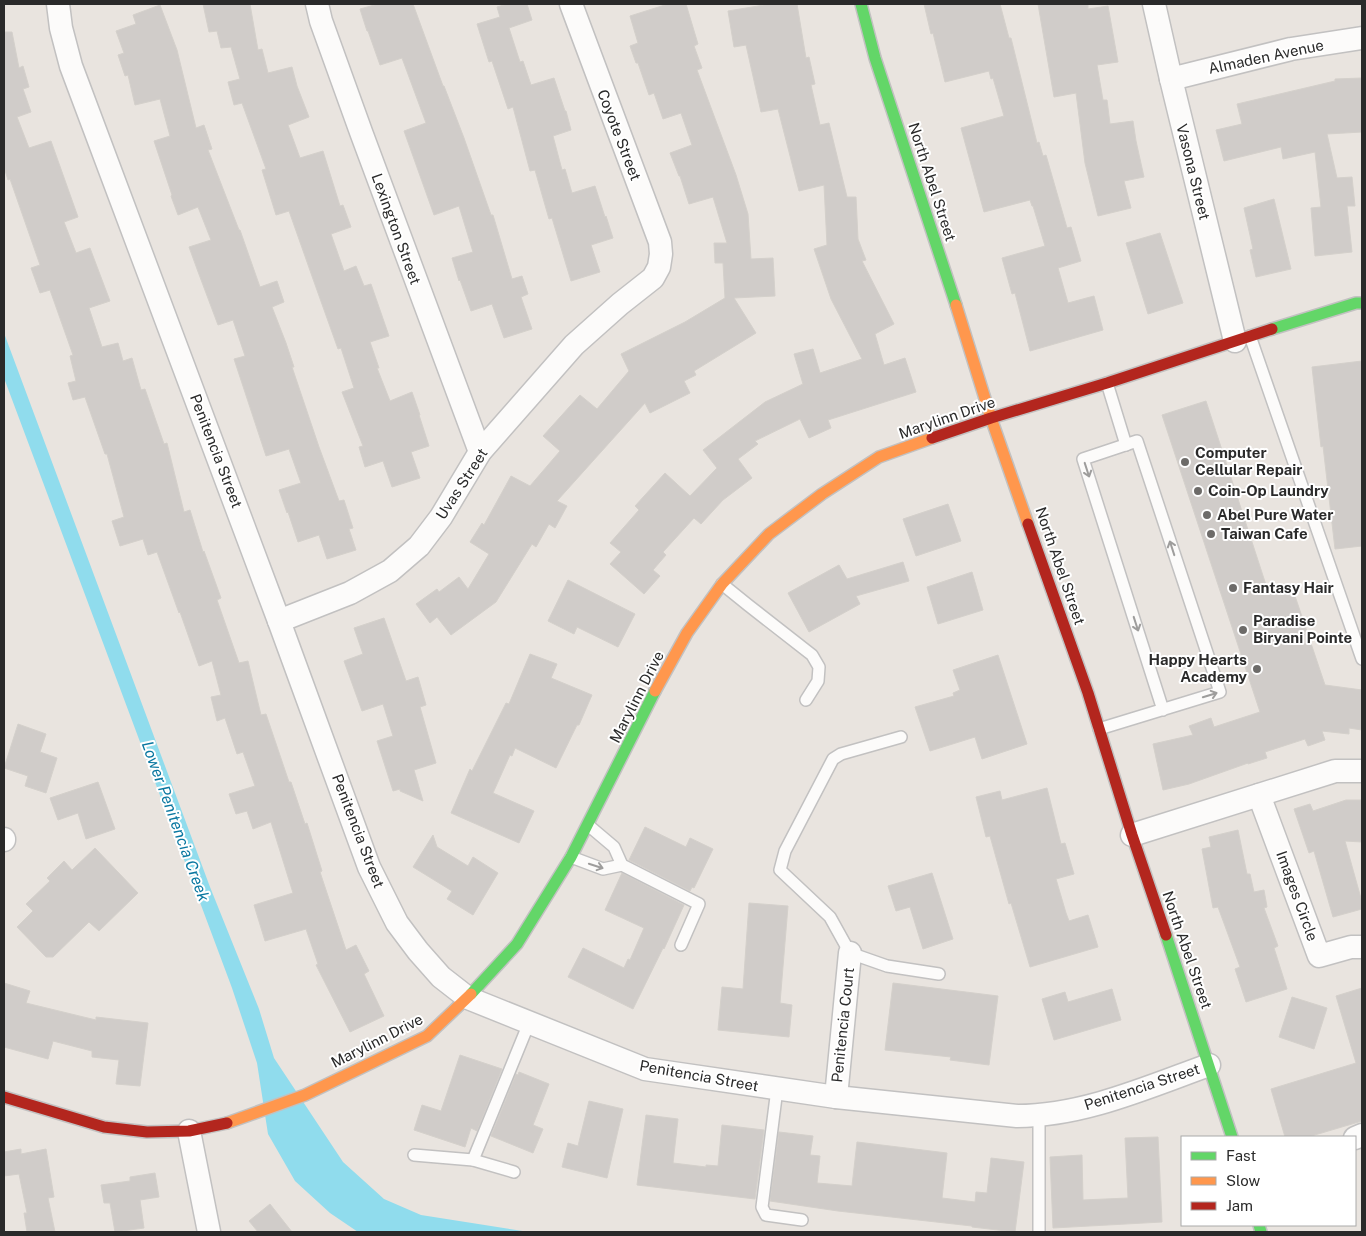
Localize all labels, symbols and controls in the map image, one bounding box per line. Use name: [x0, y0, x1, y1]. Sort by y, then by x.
street label: Almaden Avenue: [1207, 36, 1325, 77]
street label: Coyote Street: [594, 87, 645, 183]
street label: North Abel Street: [905, 120, 960, 243]
street label: Vasona Street: [1173, 122, 1214, 222]
street label: Lexington Street: [368, 171, 425, 287]
street label: Penitencia Street: [187, 391, 246, 510]
street label: Marylinn Drive: [896, 393, 997, 442]
place label: Computer Cellular Repair: [1195, 444, 1302, 478]
street label: Uvas Street: [432, 445, 491, 522]
marker: Computer Cellular Repair: [1179, 456, 1191, 468]
one-way arrow: [1083, 461, 1092, 477]
place label: Coin-Op Laundry: [1208, 482, 1329, 499]
marker: Coin-Op Laundry: [1192, 485, 1204, 497]
street label: North Abel Street: [1032, 505, 1089, 627]
place label: Abel Pure Water: [1217, 506, 1333, 523]
marker: Abel Pure Water: [1201, 509, 1213, 521]
place label: Taiwan Cafe: [1221, 525, 1308, 542]
marker: Taiwan Cafe: [1205, 528, 1217, 540]
one-way arrow: [1167, 540, 1177, 556]
place label: Fantasy Hair: [1243, 579, 1334, 596]
marker: Fantasy Hair: [1227, 582, 1239, 594]
place label: Paradise Biryani Pointe: [1253, 612, 1352, 646]
one-way arrow: [1132, 616, 1142, 632]
marker: Paradise Biryani Pointe: [1237, 624, 1249, 636]
street label: Marylinn Drive: [606, 648, 667, 746]
place label: Happy Hearts Academy: [1149, 651, 1248, 685]
marker: Happy Hearts Academy: [1251, 663, 1263, 675]
one-way arrow: [1202, 690, 1218, 700]
water label: Lower Penitencia Creek: [138, 738, 214, 904]
street label: Penitencia Street: [329, 771, 388, 890]
street label: Images Circle: [1273, 848, 1322, 943]
one-way arrow: [588, 861, 604, 871]
street label: North Abel Street: [1159, 889, 1216, 1011]
street label: Penitencia Court: [828, 966, 857, 1083]
street label: Marylinn Drive: [328, 1010, 426, 1071]
street label: Penitencia Street: [638, 1057, 760, 1094]
street label: Penitencia Street: [1082, 1060, 1202, 1113]
legend: [1181, 1136, 1356, 1226]
text: Fast: [1226, 1147, 1256, 1164]
text: Slow: [1226, 1172, 1261, 1189]
text: Jam: [1226, 1197, 1253, 1214]

